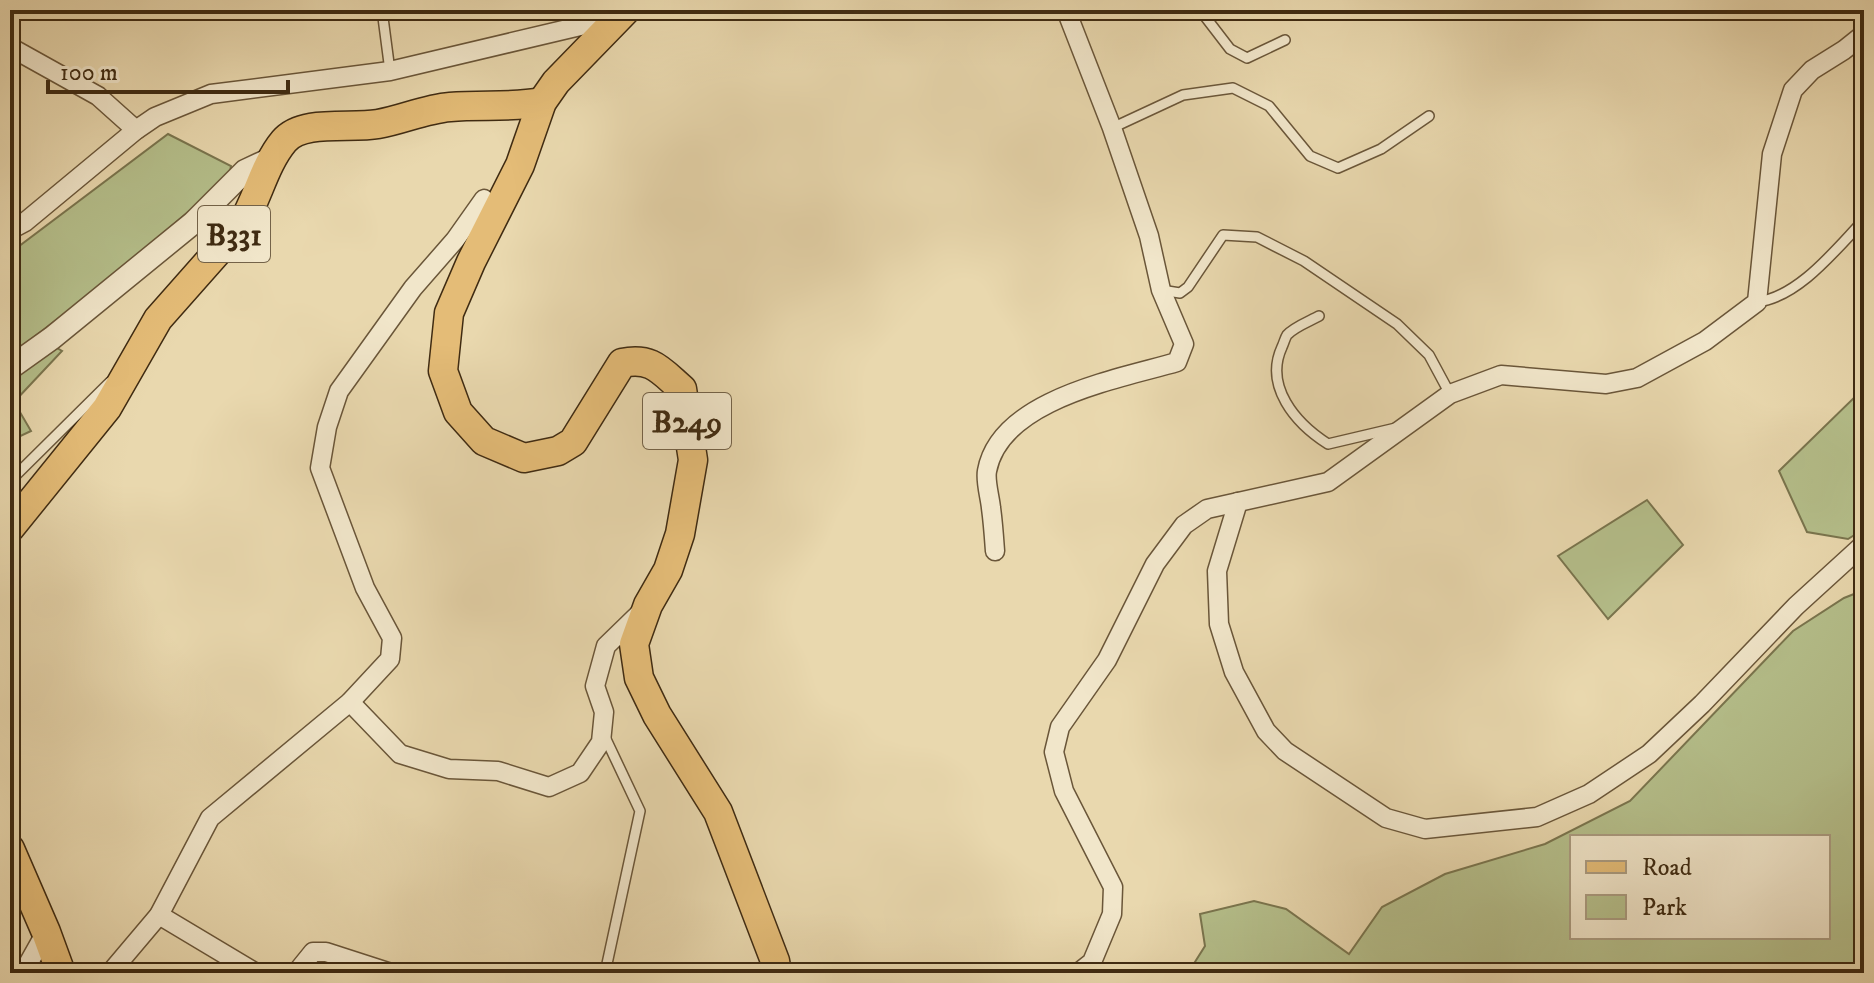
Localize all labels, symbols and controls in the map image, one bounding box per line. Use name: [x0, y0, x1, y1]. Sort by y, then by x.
scale bar: [48, 44, 288, 94]
text: 100 m: [60, 58, 118, 88]
road number: B331: [198, 206, 270, 262]
road number: B249: [643, 393, 731, 449]
legend: [1570, 835, 1830, 939]
text: Road: [1642, 853, 1692, 883]
text: Park: [1642, 893, 1687, 923]

